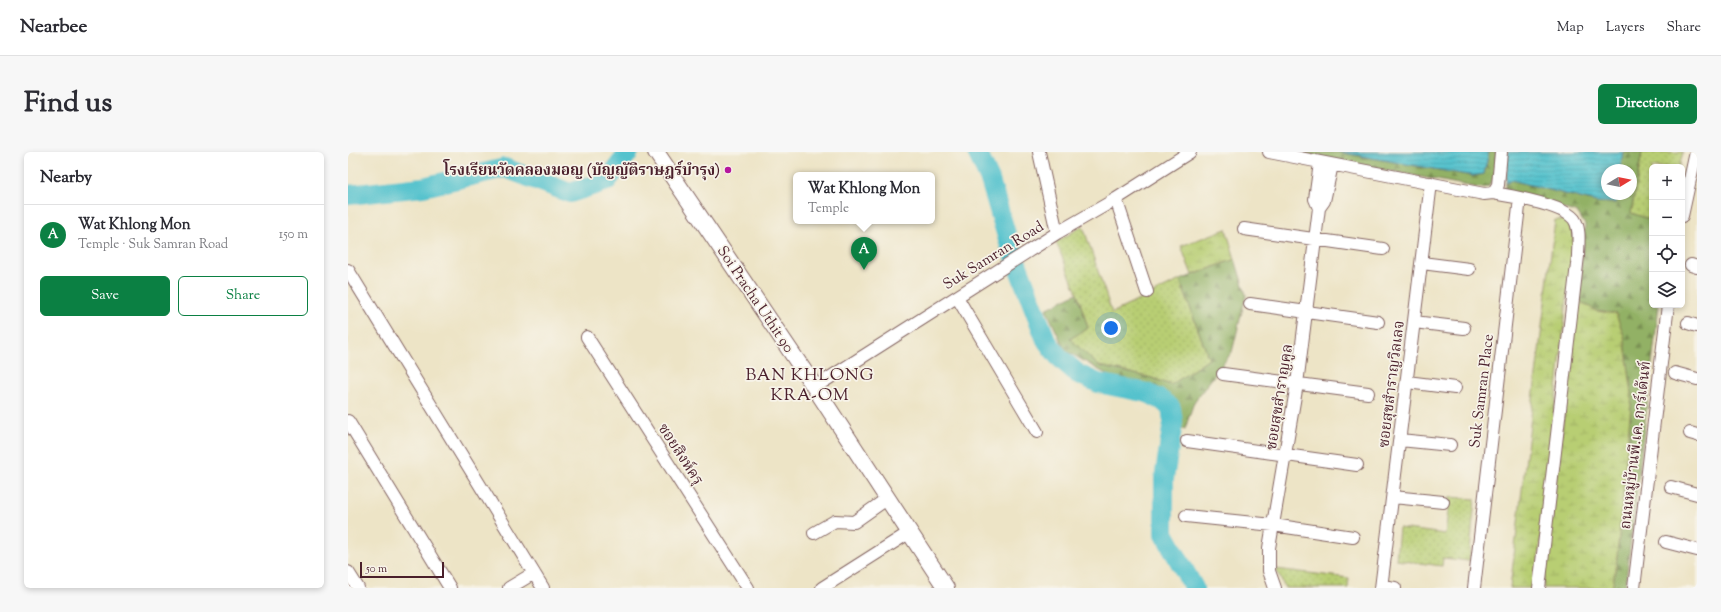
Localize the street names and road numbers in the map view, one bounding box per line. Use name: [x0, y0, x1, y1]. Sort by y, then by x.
street label: Suk Samran Road: [939, 217, 1049, 296]
street label: Soi Pracha Uthit 90: [711, 242, 798, 357]
street label: ซอยสุขสำราญวิลเลจ: [1374, 319, 1411, 449]
street label: Suk Samran Place: [1465, 333, 1500, 449]
street label: ซอยสุขสำราญคูล: [1262, 343, 1299, 452]
street label: ถนนหมู่บ้านพี.เค. การ์เด้นท์: [1615, 360, 1657, 531]
street label: ซอยสิงห์ครุ: [652, 419, 708, 490]

